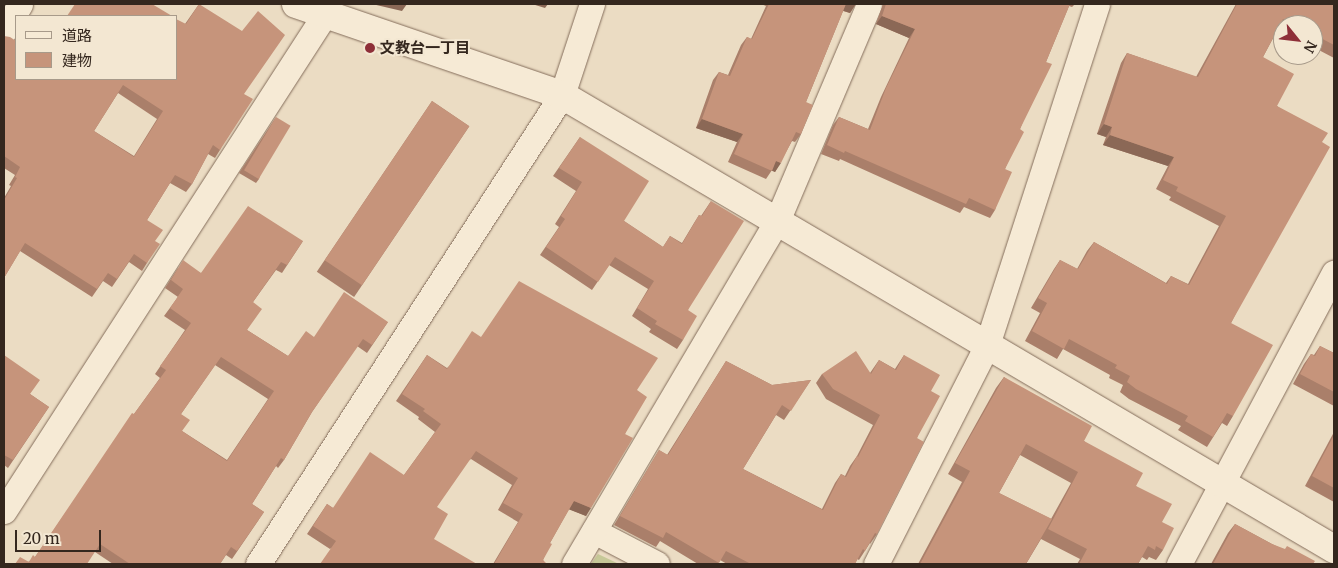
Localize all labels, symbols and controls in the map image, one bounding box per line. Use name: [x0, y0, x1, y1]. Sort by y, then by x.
legend: [15, 15, 178, 80]
north arrow: [1273, 15, 1323, 65]
text: 道路: [62, 26, 92, 45]
text: N: [1300, 38, 1321, 56]
place label: 文教台一丁目: [380, 39, 470, 57]
marker: 文教台一丁目: [364, 42, 376, 54]
text: 建物: [62, 51, 92, 70]
scale bar: [18, 520, 104, 552]
text: 20 m: [23, 529, 60, 548]

